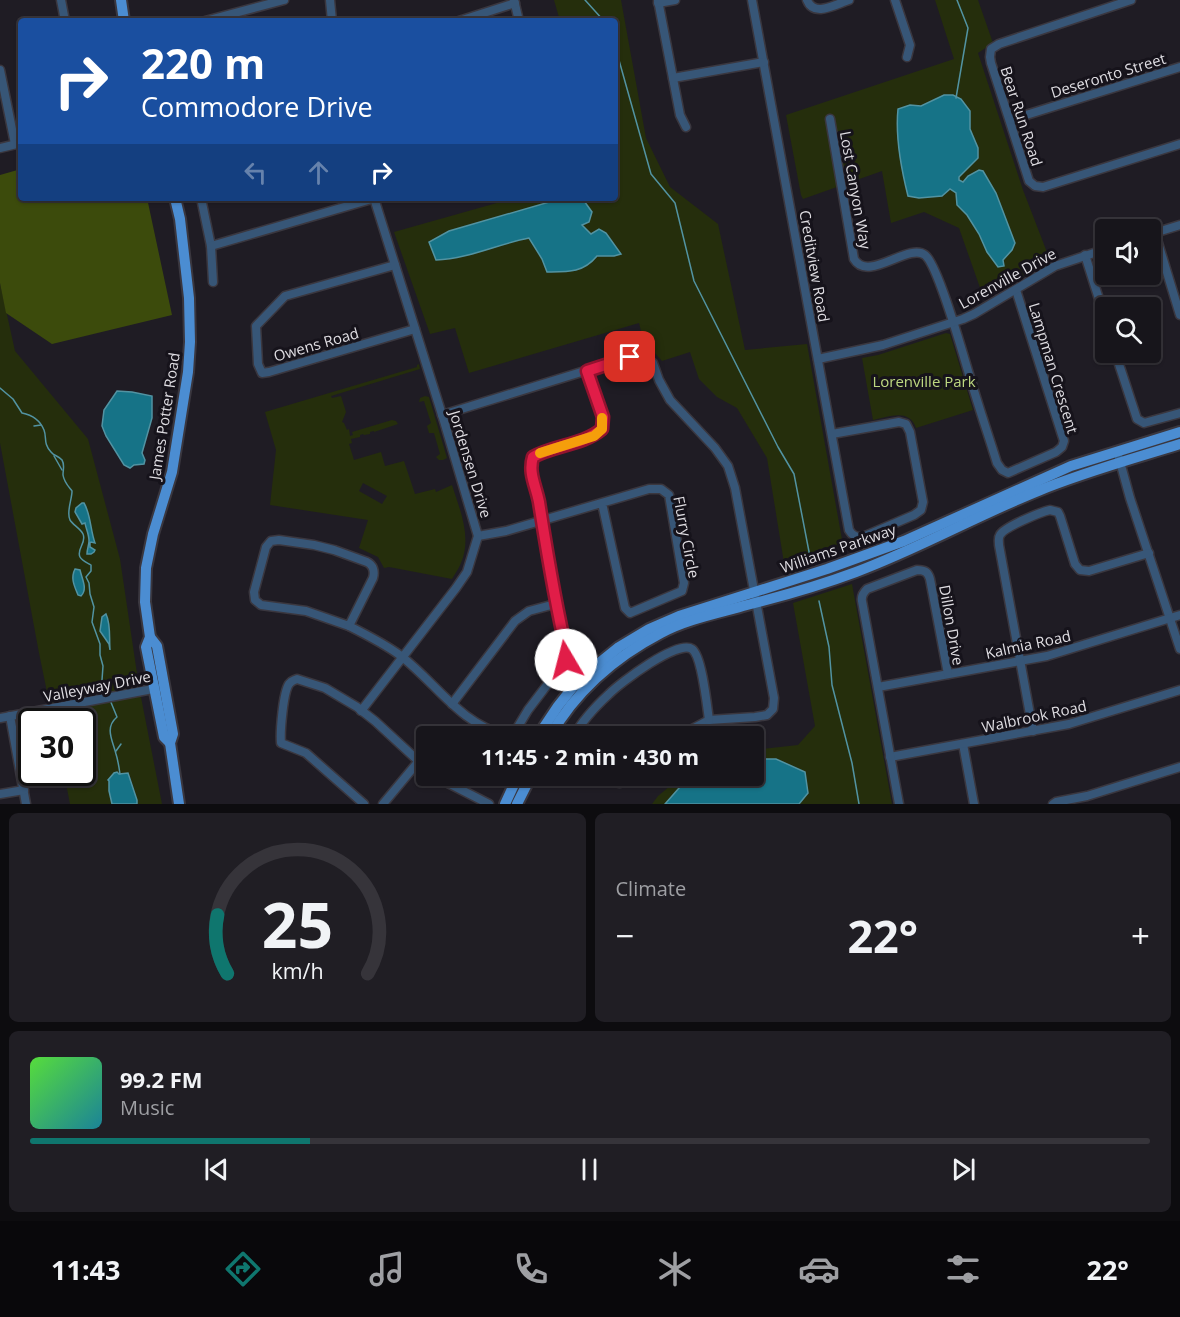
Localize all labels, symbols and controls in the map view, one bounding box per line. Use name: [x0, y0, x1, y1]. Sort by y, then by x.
text: 220 m: [141, 34, 265, 91]
icon: right: [42, 42, 120, 120]
street label: Deseronto Street: [1048, 48, 1168, 102]
street label: Bear Run Road: [996, 64, 1048, 168]
text: Commodore Drive: [141, 88, 373, 125]
street label: Lost Canyon Way: [836, 129, 876, 251]
icon: left: [239, 156, 272, 189]
icon: ahead: [302, 156, 335, 189]
icon: right: [365, 156, 398, 189]
street label: Creditview Road: [795, 208, 835, 324]
map controls: [1095, 219, 1161, 363]
button: sound: [1095, 219, 1161, 285]
street label: Lorenville Drive: [955, 243, 1059, 313]
button: search: [1095, 297, 1161, 363]
street label: Lampman Crescent: [1025, 300, 1083, 436]
street label: Owens Road: [271, 322, 361, 366]
pin: [604, 331, 655, 382]
icon: arrive: [613, 340, 646, 373]
street label: James Potter Road: [144, 351, 184, 483]
park label: Lorenville Park: [872, 371, 976, 391]
street label: Jordensen Drive: [445, 406, 497, 520]
street label: Flurry Circle: [669, 494, 705, 580]
street label: Williams Parkway: [777, 519, 899, 577]
street label: Dillon Drive: [935, 583, 969, 667]
street label: Kalmia Road: [983, 625, 1073, 663]
position arrow: [534, 628, 598, 692]
street label: Valleyway Drive: [42, 666, 152, 706]
street label: Walbrook Road: [980, 695, 1088, 737]
speed limit sign: 30: [18, 708, 96, 786]
text: 11:45 · 2 min · 430 m: [481, 741, 699, 771]
text: Climate: [616, 875, 686, 902]
text: 25: [262, 881, 333, 966]
text: 22°: [847, 905, 918, 966]
text: −: [616, 913, 634, 958]
text: +: [1131, 913, 1150, 958]
text: km/h: [271, 957, 323, 986]
text: 99.2 FM: [120, 1064, 203, 1094]
text: Music: [120, 1094, 174, 1121]
icon: previous: [200, 1153, 233, 1186]
icon: pause: [573, 1153, 606, 1186]
icon: next: [947, 1153, 980, 1186]
icon: directions: [222, 1248, 264, 1290]
icon: music: [366, 1248, 408, 1290]
icon: phone: [510, 1248, 552, 1290]
icon: climate: [654, 1248, 696, 1290]
icon: car: [798, 1248, 840, 1290]
icon: filters: [942, 1248, 984, 1290]
text: 11:43: [51, 1251, 120, 1288]
text: 22°: [1086, 1251, 1129, 1288]

